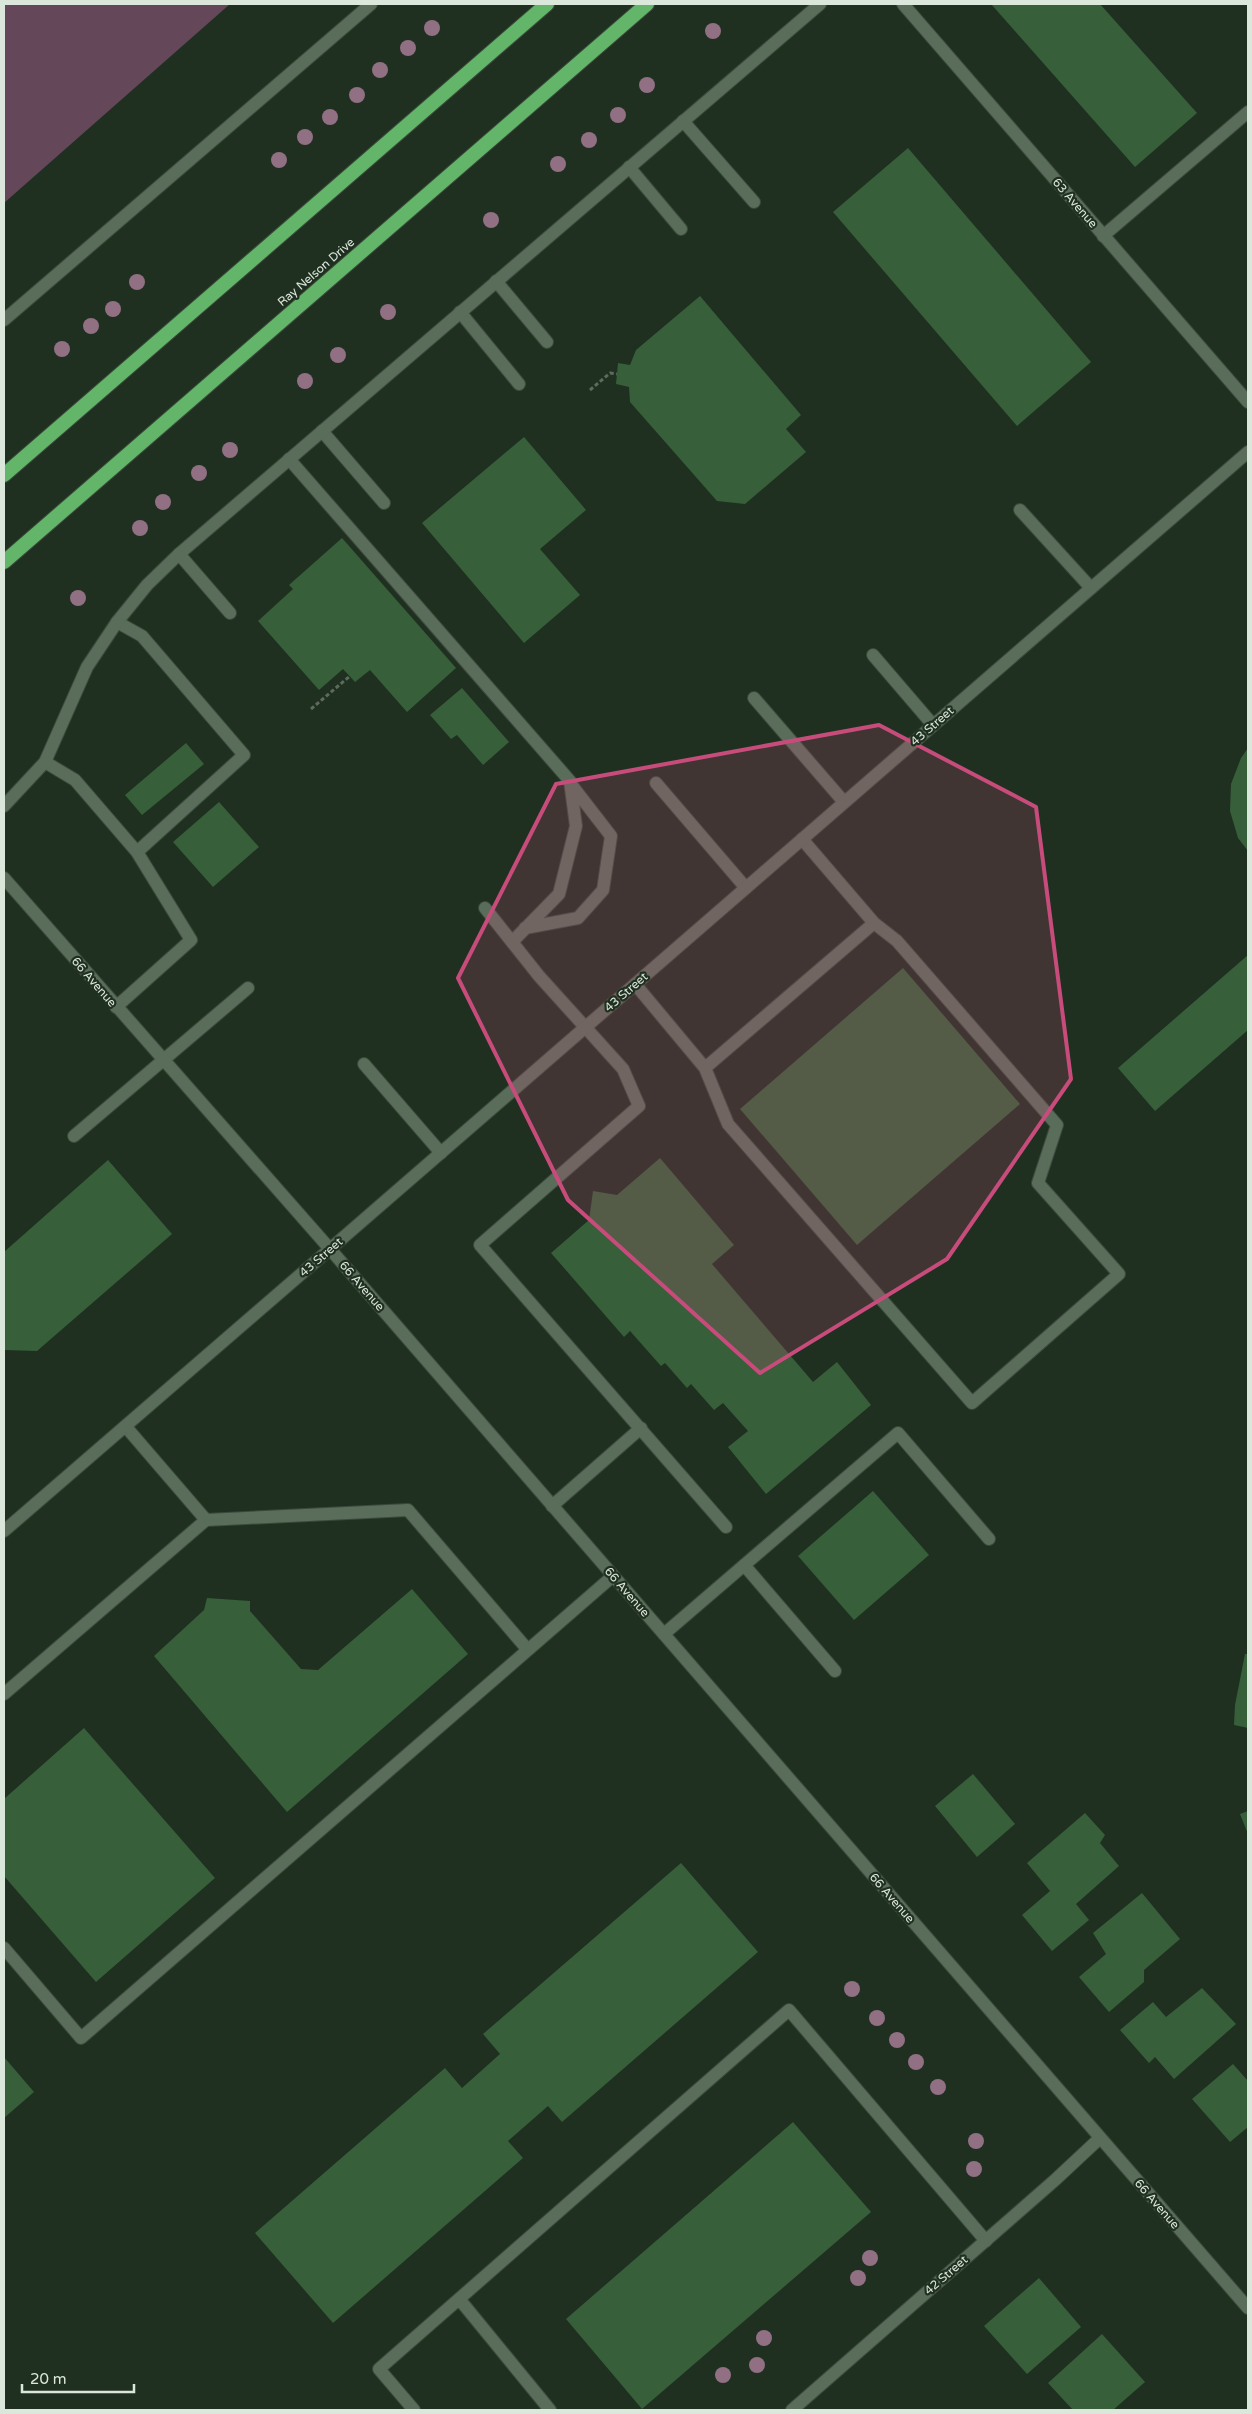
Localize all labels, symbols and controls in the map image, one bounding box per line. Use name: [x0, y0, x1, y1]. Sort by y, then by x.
street label: 63 Avenue: [1050, 175, 1100, 231]
street label: Ray Nelson Drive: [275, 235, 357, 309]
street label: 43 Street: [908, 703, 957, 749]
street label: 66 Avenue: [69, 954, 119, 1010]
street label: 43 Street: [602, 969, 651, 1015]
street label: 43 Street: [297, 1234, 346, 1280]
street label: 66 Avenue: [337, 1258, 387, 1314]
street label: 66 Avenue: [602, 1564, 652, 1620]
street label: 66 Avenue: [867, 1870, 917, 1926]
street label: 66 Avenue: [1132, 2176, 1182, 2232]
street label: 42 Street: [922, 2252, 971, 2298]
scale bar: [22, 2362, 135, 2394]
text: 20 m: [30, 2370, 67, 2388]

